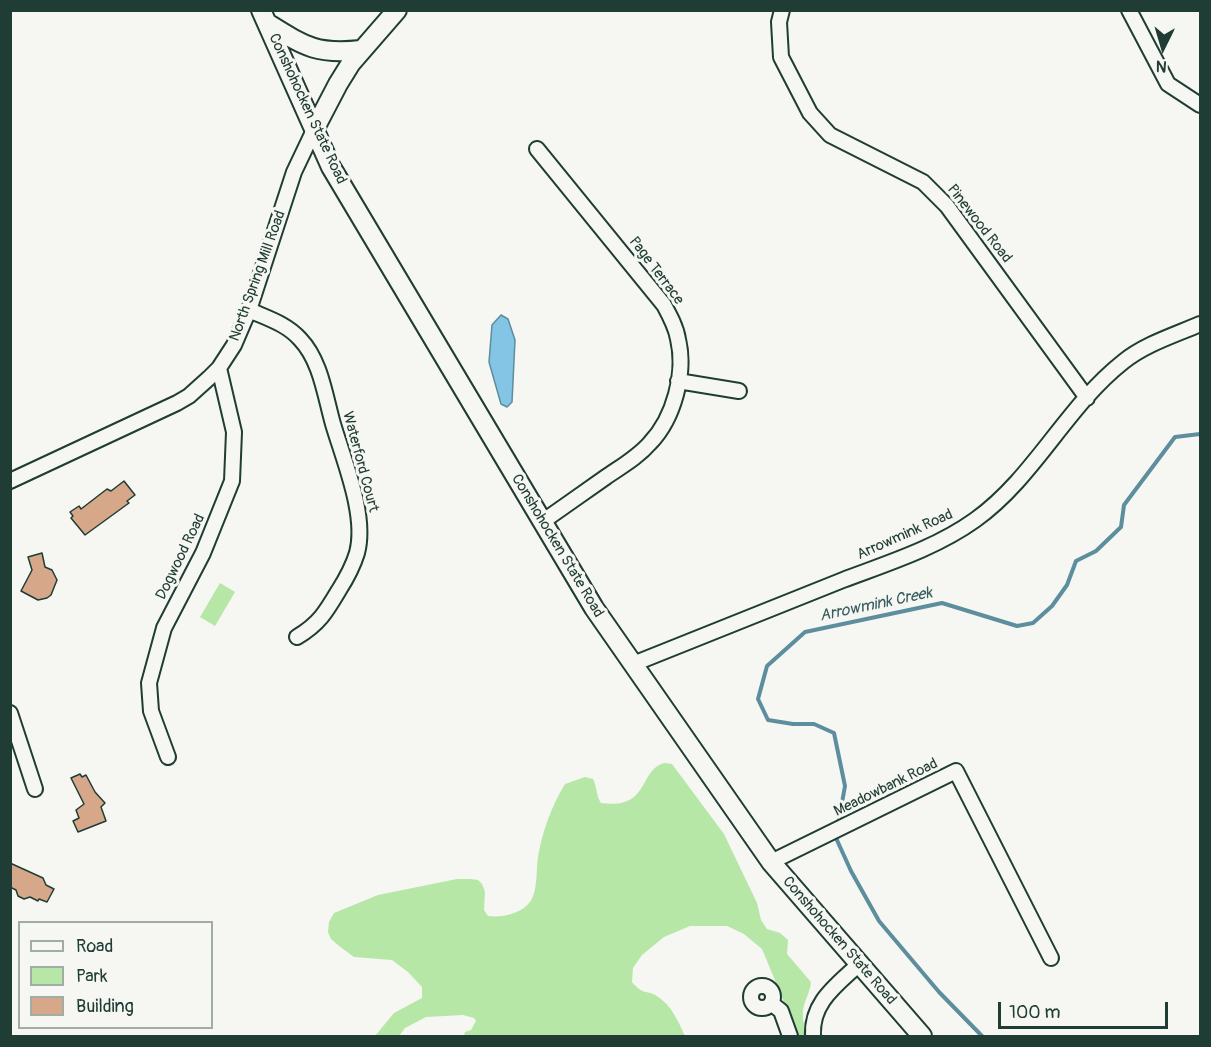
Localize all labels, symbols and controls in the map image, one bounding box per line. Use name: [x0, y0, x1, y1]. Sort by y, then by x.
north arrow: [1133, 18, 1193, 78]
street label: Conshohocken State Road: [264, 31, 350, 187]
text: N: [1155, 55, 1168, 76]
street label: Pinewood Road: [943, 181, 1015, 267]
street label: North Spring Mill Road: [226, 208, 290, 344]
street label: Page Terrace: [625, 233, 687, 309]
street label: Waterford Court: [338, 410, 382, 514]
street label: Conshohocken State Road: [507, 471, 607, 621]
street label: Arrowmink Road: [854, 506, 956, 564]
street label: Dogwood Road: [153, 511, 209, 603]
water label: Arrowmink Creek: [818, 584, 934, 626]
street label: Meadowbank Road: [831, 755, 941, 821]
street label: Conshohocken State Road: [778, 873, 900, 1009]
legend: [18, 921, 213, 1029]
text: Road: [76, 935, 113, 958]
text: Park: [76, 965, 108, 988]
scale bar: [1001, 990, 1170, 1028]
text: Building: [76, 995, 134, 1018]
text: 100 m: [1009, 1001, 1061, 1024]

